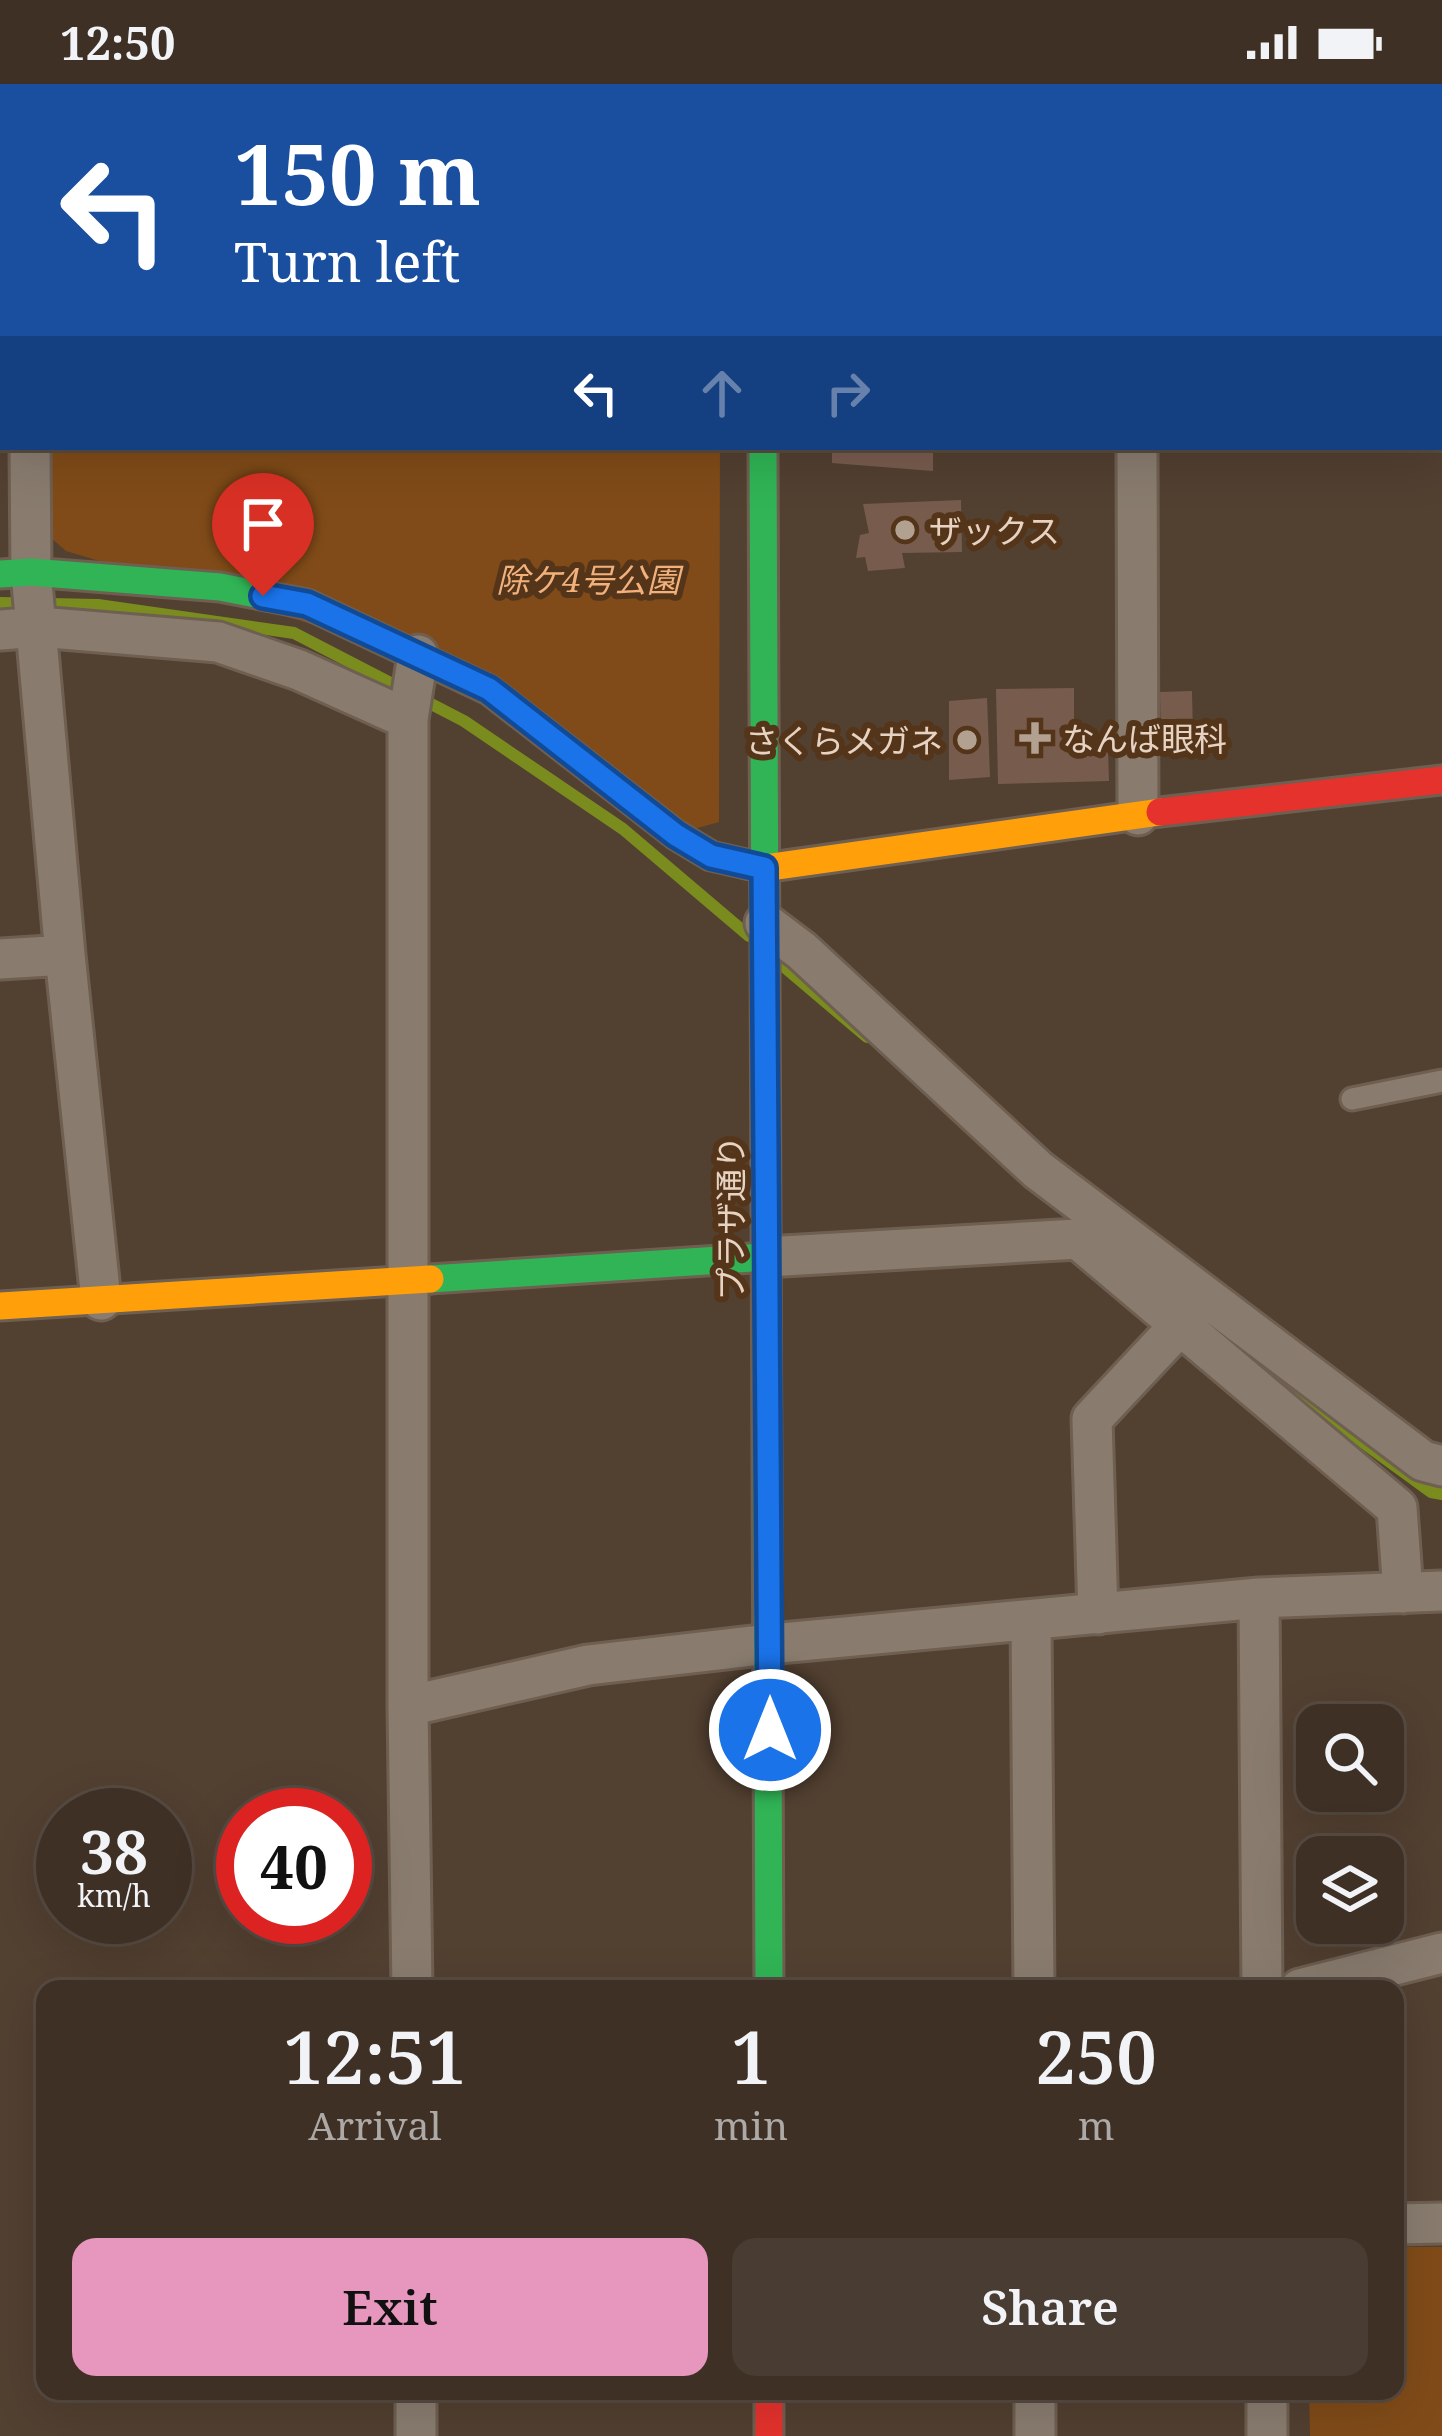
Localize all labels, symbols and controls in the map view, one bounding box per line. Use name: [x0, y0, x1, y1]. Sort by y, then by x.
text: 12:50: [60, 12, 175, 73]
text: 150 m: [234, 115, 481, 230]
icon: left: [36, 132, 192, 288]
text: Turn left: [234, 224, 460, 298]
icon: left: [563, 360, 629, 426]
icon: ahead: [689, 360, 755, 426]
icon: right: [815, 360, 881, 426]
pin: [212, 473, 314, 596]
icon: arrive: [230, 491, 296, 557]
place label: ザックス: [929, 508, 1060, 553]
marker: ザックス: [892, 517, 918, 543]
park label: 除ケ4号公園: [496, 557, 684, 602]
place label: なんば眼科: [1062, 716, 1227, 761]
place label: さくらメガネ: [745, 718, 943, 763]
marker: なんば眼科: [1019, 722, 1051, 754]
marker: さくらメガネ: [954, 727, 980, 753]
street label: プラザ通り: [708, 1136, 753, 1301]
position arrow: [707, 1667, 833, 1793]
map controls: [1296, 1704, 1404, 1944]
button: search: [1296, 1704, 1404, 1812]
speed limit sign: 40: [216, 1788, 372, 1944]
text: 38: [80, 1810, 148, 1892]
button: layers: [1296, 1836, 1404, 1944]
text: km/h: [77, 1875, 151, 1916]
text: 12:51: [283, 2007, 467, 2105]
text: 1: [731, 2007, 771, 2105]
text: 250: [1035, 2007, 1157, 2105]
text: Arrival: [308, 2098, 442, 2151]
text: min: [714, 2098, 788, 2151]
text: m: [1078, 2098, 1115, 2151]
button: Exit: [72, 2238, 708, 2376]
button: Share: [732, 2238, 1368, 2376]

